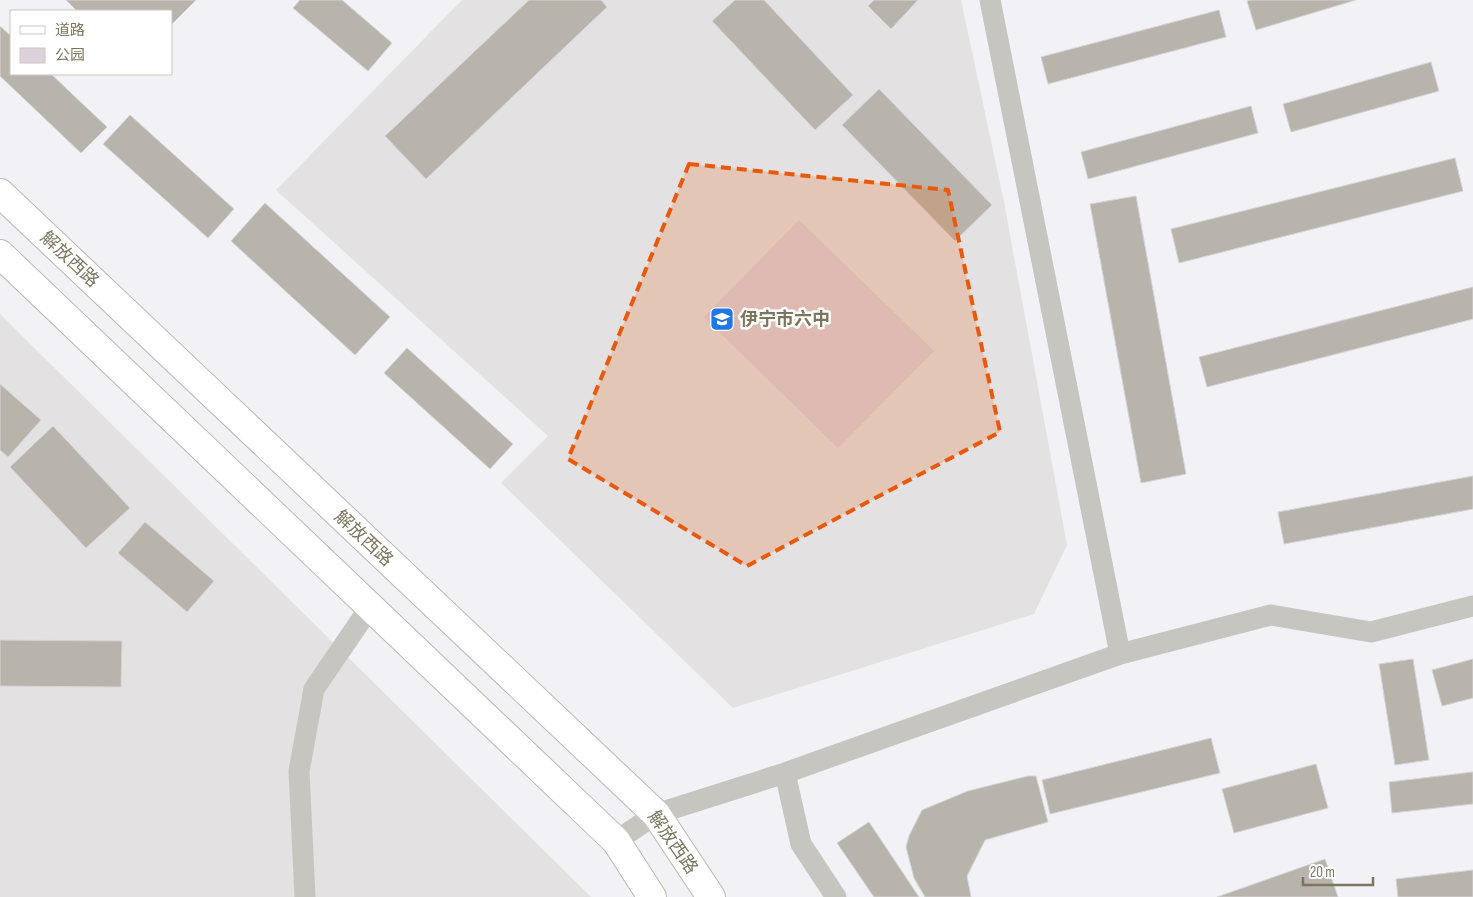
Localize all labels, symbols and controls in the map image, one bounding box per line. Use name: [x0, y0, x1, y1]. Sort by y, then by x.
legend: [10, 10, 172, 75]
text: 道路: [55, 21, 85, 40]
text: 公园: [55, 46, 85, 65]
street label: 解放西路: [36, 227, 103, 292]
school or university icon: 伊宁市六中: [709, 306, 735, 332]
place label: 伊宁市六中: [740, 309, 830, 330]
street label: 解放西路: [330, 506, 397, 571]
street label: 解放西路: [643, 807, 702, 878]
scale bar: [1303, 854, 1373, 886]
text: 20 m: [1310, 863, 1335, 882]

